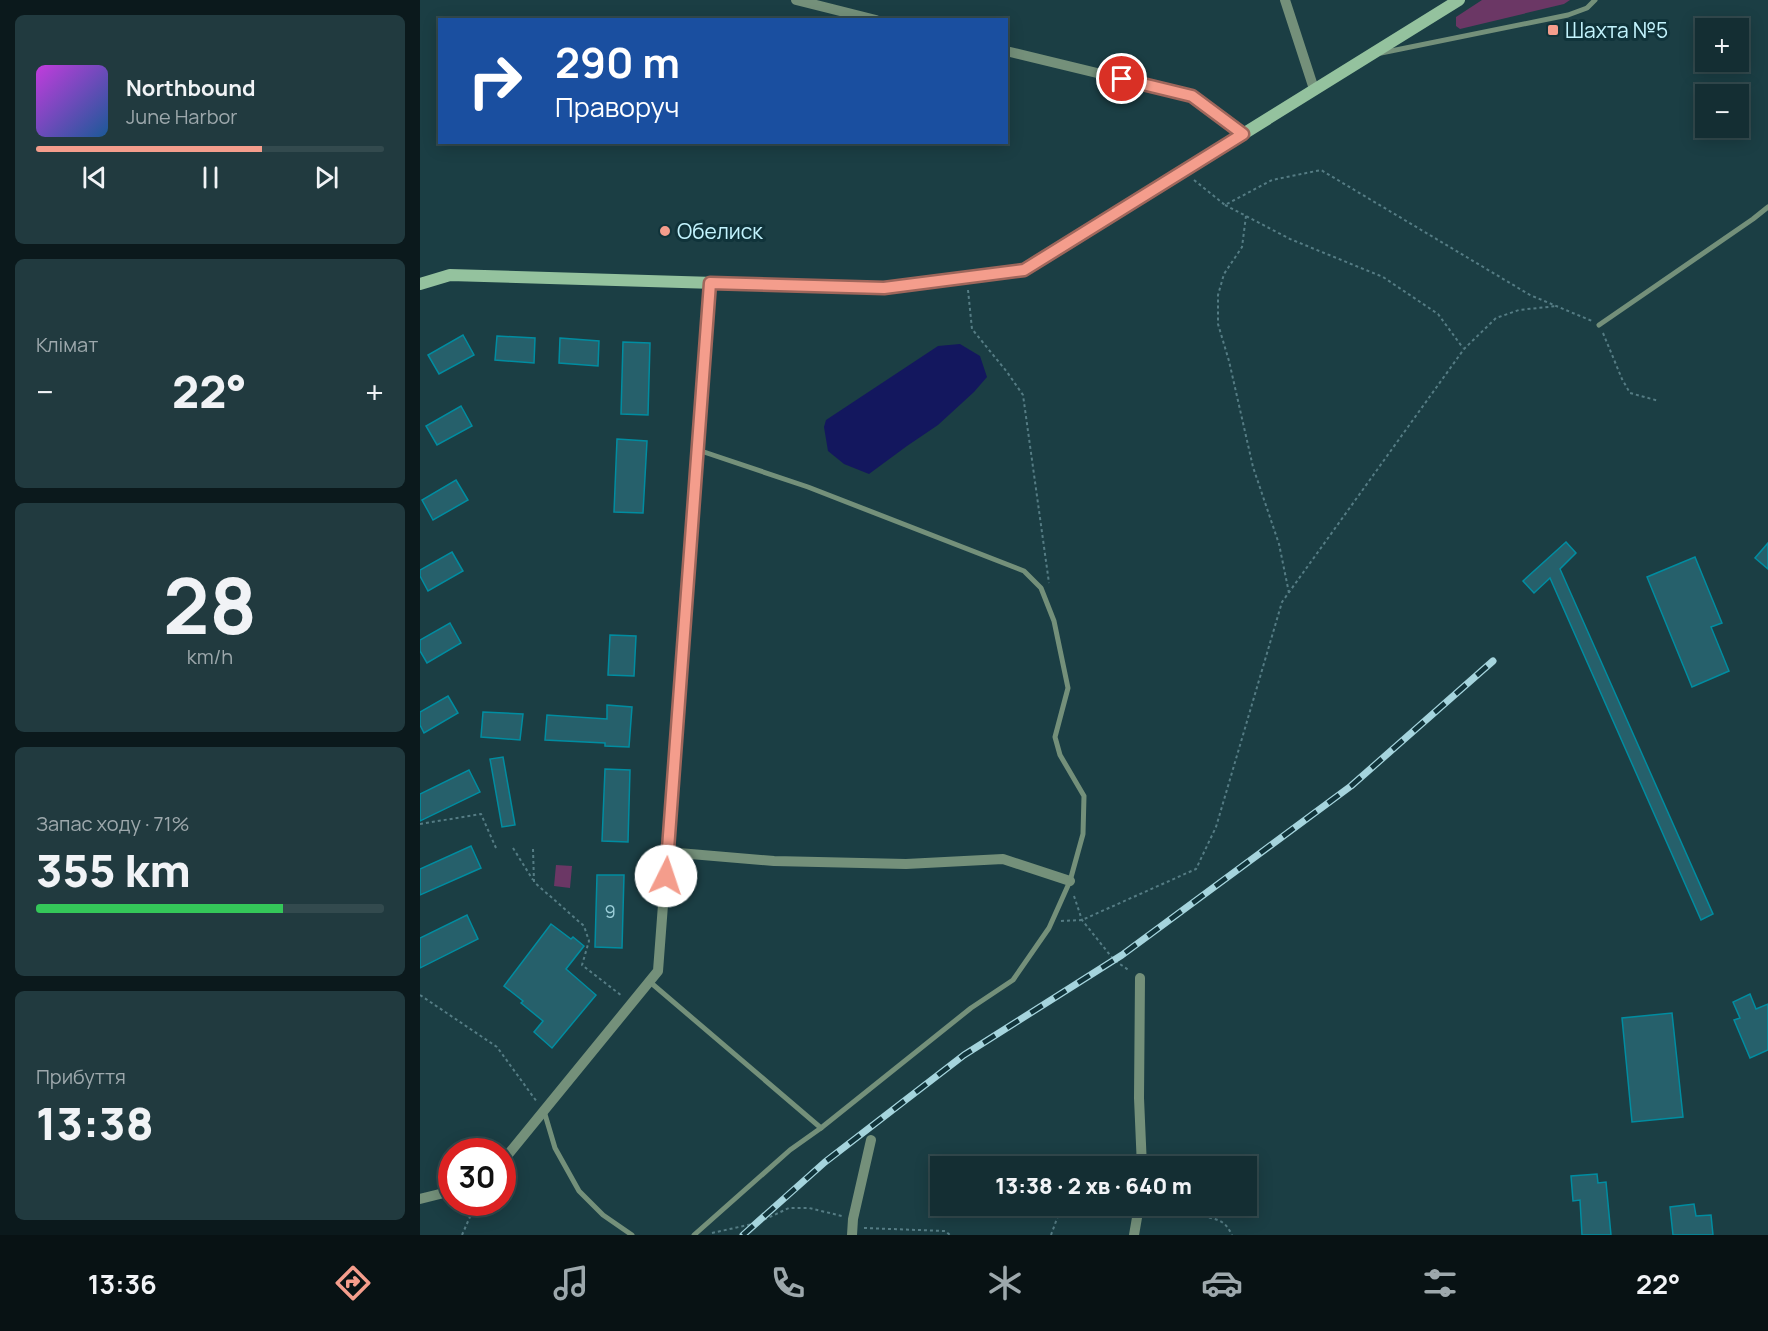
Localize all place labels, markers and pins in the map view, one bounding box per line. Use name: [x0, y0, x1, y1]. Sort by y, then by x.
place label: Шахта №5: [1565, 16, 1668, 44]
marker: Шахта №5: [1546, 23, 1560, 37]
pin: [1096, 53, 1147, 104]
place label: Обелиск: [677, 217, 763, 245]
marker: Обелиск: [658, 224, 672, 238]

